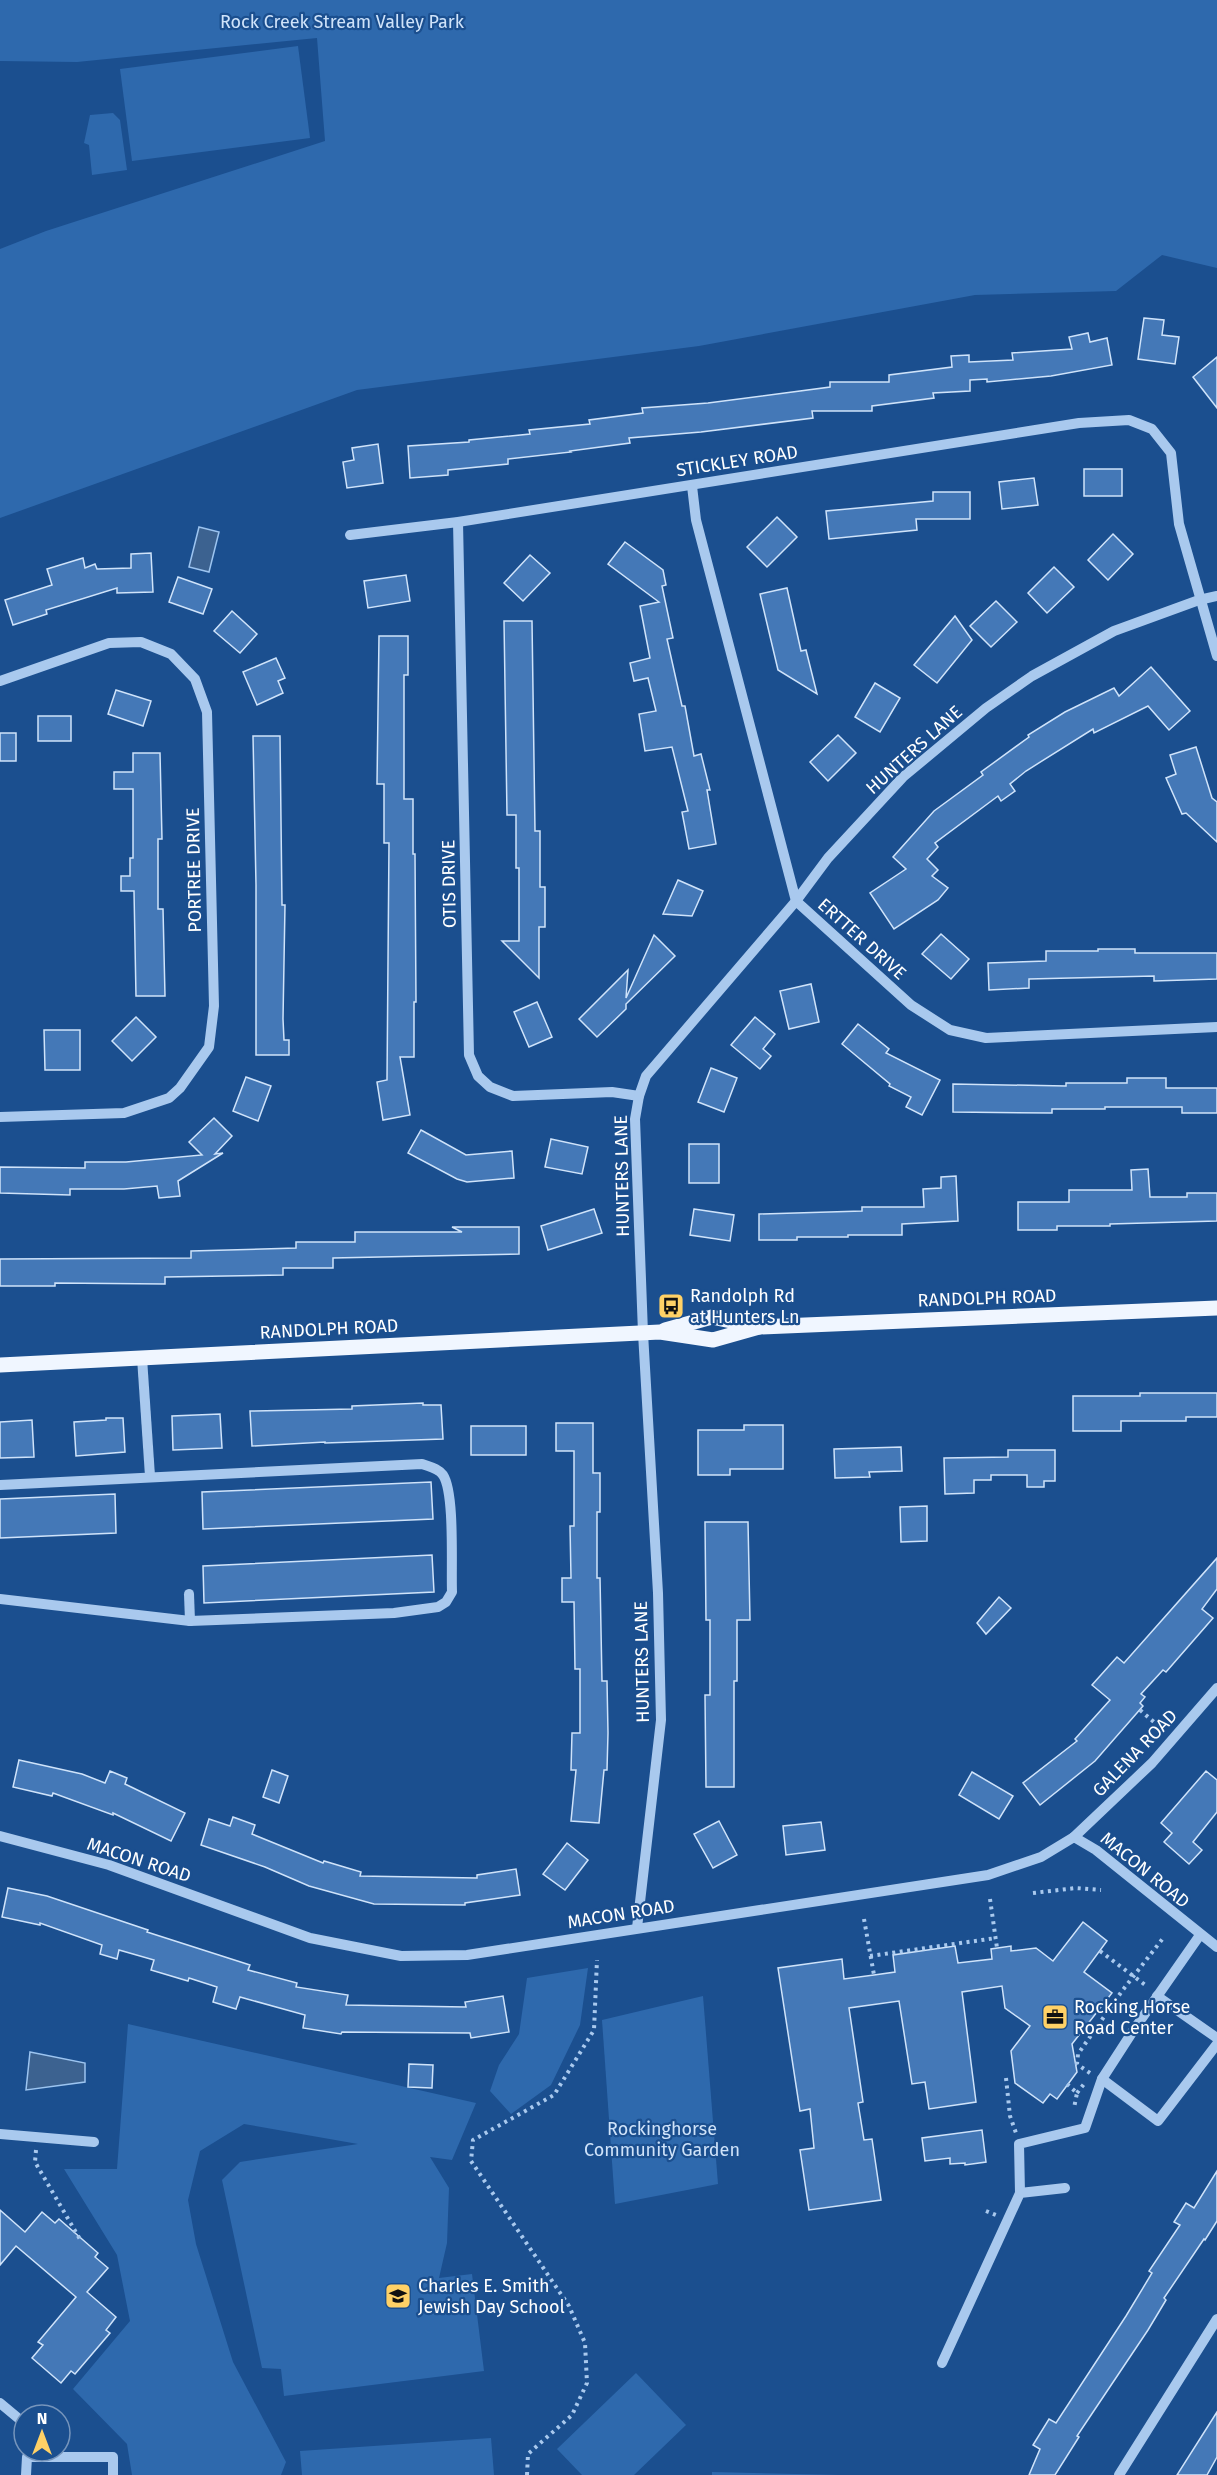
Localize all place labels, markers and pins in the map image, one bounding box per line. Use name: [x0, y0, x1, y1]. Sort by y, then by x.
place label: Randolph Rd at Hunters Ln: [690, 1285, 800, 1328]
bus stop icon: Randolph Rd at Hunters Ln: [656, 1291, 686, 1321]
place label: Rocking Horse Road Center: [1074, 1996, 1190, 2039]
office icon: Rocking Horse Road Center: [1040, 2002, 1070, 2032]
place label: Charles E. Smith Jewish Day School: [418, 2275, 565, 2318]
school or university icon: Charles E. Smith Jewish Day School: [383, 2281, 413, 2311]

